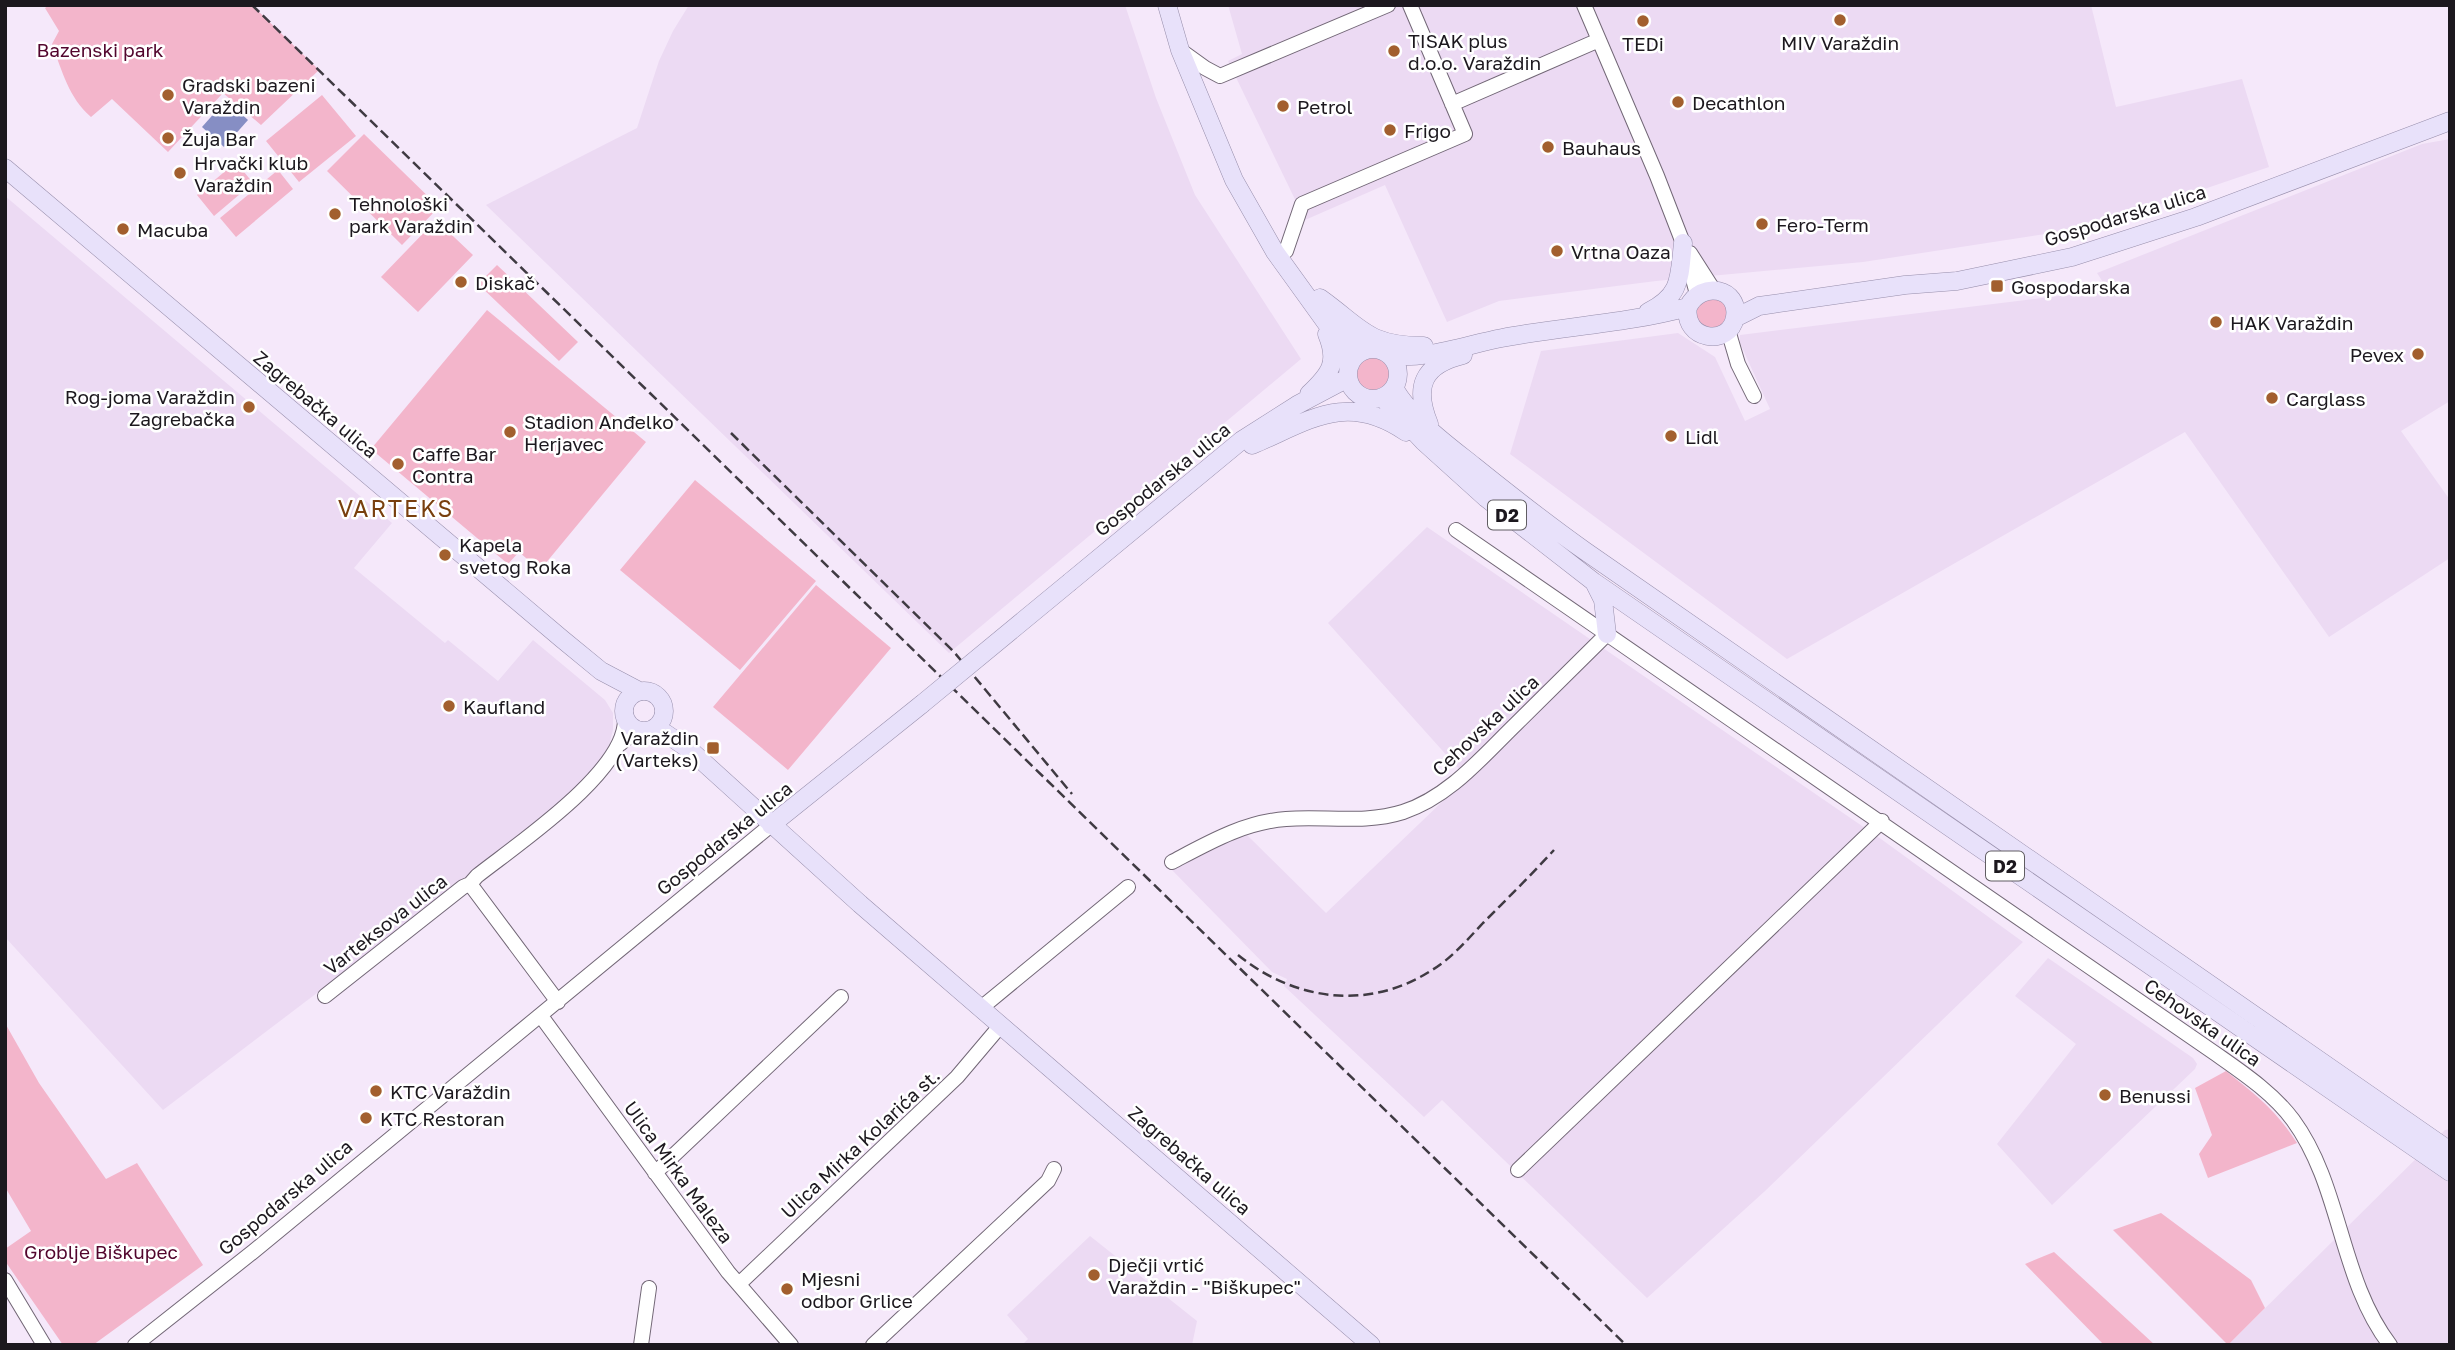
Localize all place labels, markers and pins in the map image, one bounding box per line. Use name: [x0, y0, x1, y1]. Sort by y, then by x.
marker: MIV Varaždin: [1832, 12, 1848, 28]
marker: TEDi: [1635, 13, 1651, 29]
place label: TISAK plus d.o.o. Varaždin: [1408, 29, 1541, 74]
place label: MIV Varaždin: [1781, 31, 1899, 54]
place label: TEDi: [1622, 32, 1664, 55]
marker: TISAK plus d.o.o. Varaždin: [1386, 43, 1402, 59]
place label: Gradski bazeni Varaždin: [182, 73, 316, 118]
marker: Gradski bazeni Varaždin: [160, 87, 176, 103]
place label: Decathlon: [1692, 91, 1785, 114]
marker: Decathlon: [1670, 94, 1686, 110]
place label: Petrol: [1297, 95, 1353, 118]
marker: Petrol: [1275, 98, 1291, 114]
place label: Frigo: [1404, 119, 1451, 142]
marker: Frigo: [1382, 122, 1398, 138]
place label: Žuja Bar: [182, 127, 257, 150]
marker: Žuja Bar: [160, 130, 176, 146]
place label: Bauhaus: [1562, 136, 1641, 159]
marker: Bauhaus: [1540, 139, 1556, 155]
place label: Hrvački klub Varaždin: [194, 151, 308, 196]
marker: Hrvački klub Varaždin: [172, 165, 188, 181]
place label: Tehnološki park Varaždin: [349, 192, 473, 237]
marker: Tehnološki park Varaždin: [327, 206, 343, 222]
place label: Fero-Term: [1776, 213, 1869, 236]
marker: Fero-Term: [1754, 216, 1770, 232]
place label: Macuba: [137, 218, 208, 241]
marker: Macuba: [115, 221, 131, 237]
place label: Vrtna Oaza: [1571, 240, 1671, 263]
marker: Vrtna Oaza: [1549, 243, 1565, 259]
place label: Diskač: [475, 271, 535, 294]
marker: Diskač: [453, 274, 469, 290]
place label: Gospodarska: [2011, 275, 2130, 298]
marker: Gospodarska: [1989, 278, 2005, 294]
place label: HAK Varaždin: [2230, 311, 2353, 334]
marker: HAK Varaždin: [2208, 314, 2224, 330]
place label: Pevex: [2350, 343, 2404, 366]
marker: Pevex: [2410, 346, 2426, 362]
place label: Rog-joma Varaždin Zagrebačka: [65, 385, 235, 430]
place label: Carglass: [2286, 387, 2366, 410]
marker: Carglass: [2264, 390, 2280, 406]
marker: Rog-joma Varaždin Zagrebačka: [241, 399, 257, 415]
place label: Stadion Anđelko Herjavec: [524, 410, 674, 455]
marker: Stadion Anđelko Herjavec: [502, 424, 518, 440]
place label: Lidl: [1685, 425, 1719, 448]
marker: Lidl: [1663, 428, 1679, 444]
place label: Caffe Bar Contra: [412, 442, 497, 487]
marker: Caffe Bar Contra: [390, 456, 406, 472]
place label: Kapela svetog Roka: [459, 533, 571, 578]
marker: Kapela svetog Roka: [437, 547, 453, 563]
place label: Kaufland: [463, 695, 545, 718]
marker: Kaufland: [441, 698, 457, 714]
place label: Varaždin (Varteks): [615, 726, 699, 771]
marker: Varaždin (Varteks): [705, 740, 721, 756]
place label: KTC Varaždin: [390, 1080, 511, 1103]
marker: KTC Varaždin: [368, 1083, 384, 1099]
place label: Benussi: [2119, 1084, 2191, 1107]
marker: Benussi: [2097, 1087, 2113, 1103]
place label: KTC Restoran: [380, 1107, 505, 1130]
marker: KTC Restoran: [358, 1110, 374, 1126]
place label: Dječji vrtić Varaždin - "Biškupec": [1108, 1253, 1301, 1298]
place label: Mjesni odbor Grlice: [801, 1267, 913, 1312]
marker: Dječji vrtić Varaždin - "Biškupec": [1086, 1267, 1102, 1283]
marker: Mjesni odbor Grlice: [779, 1281, 795, 1297]

